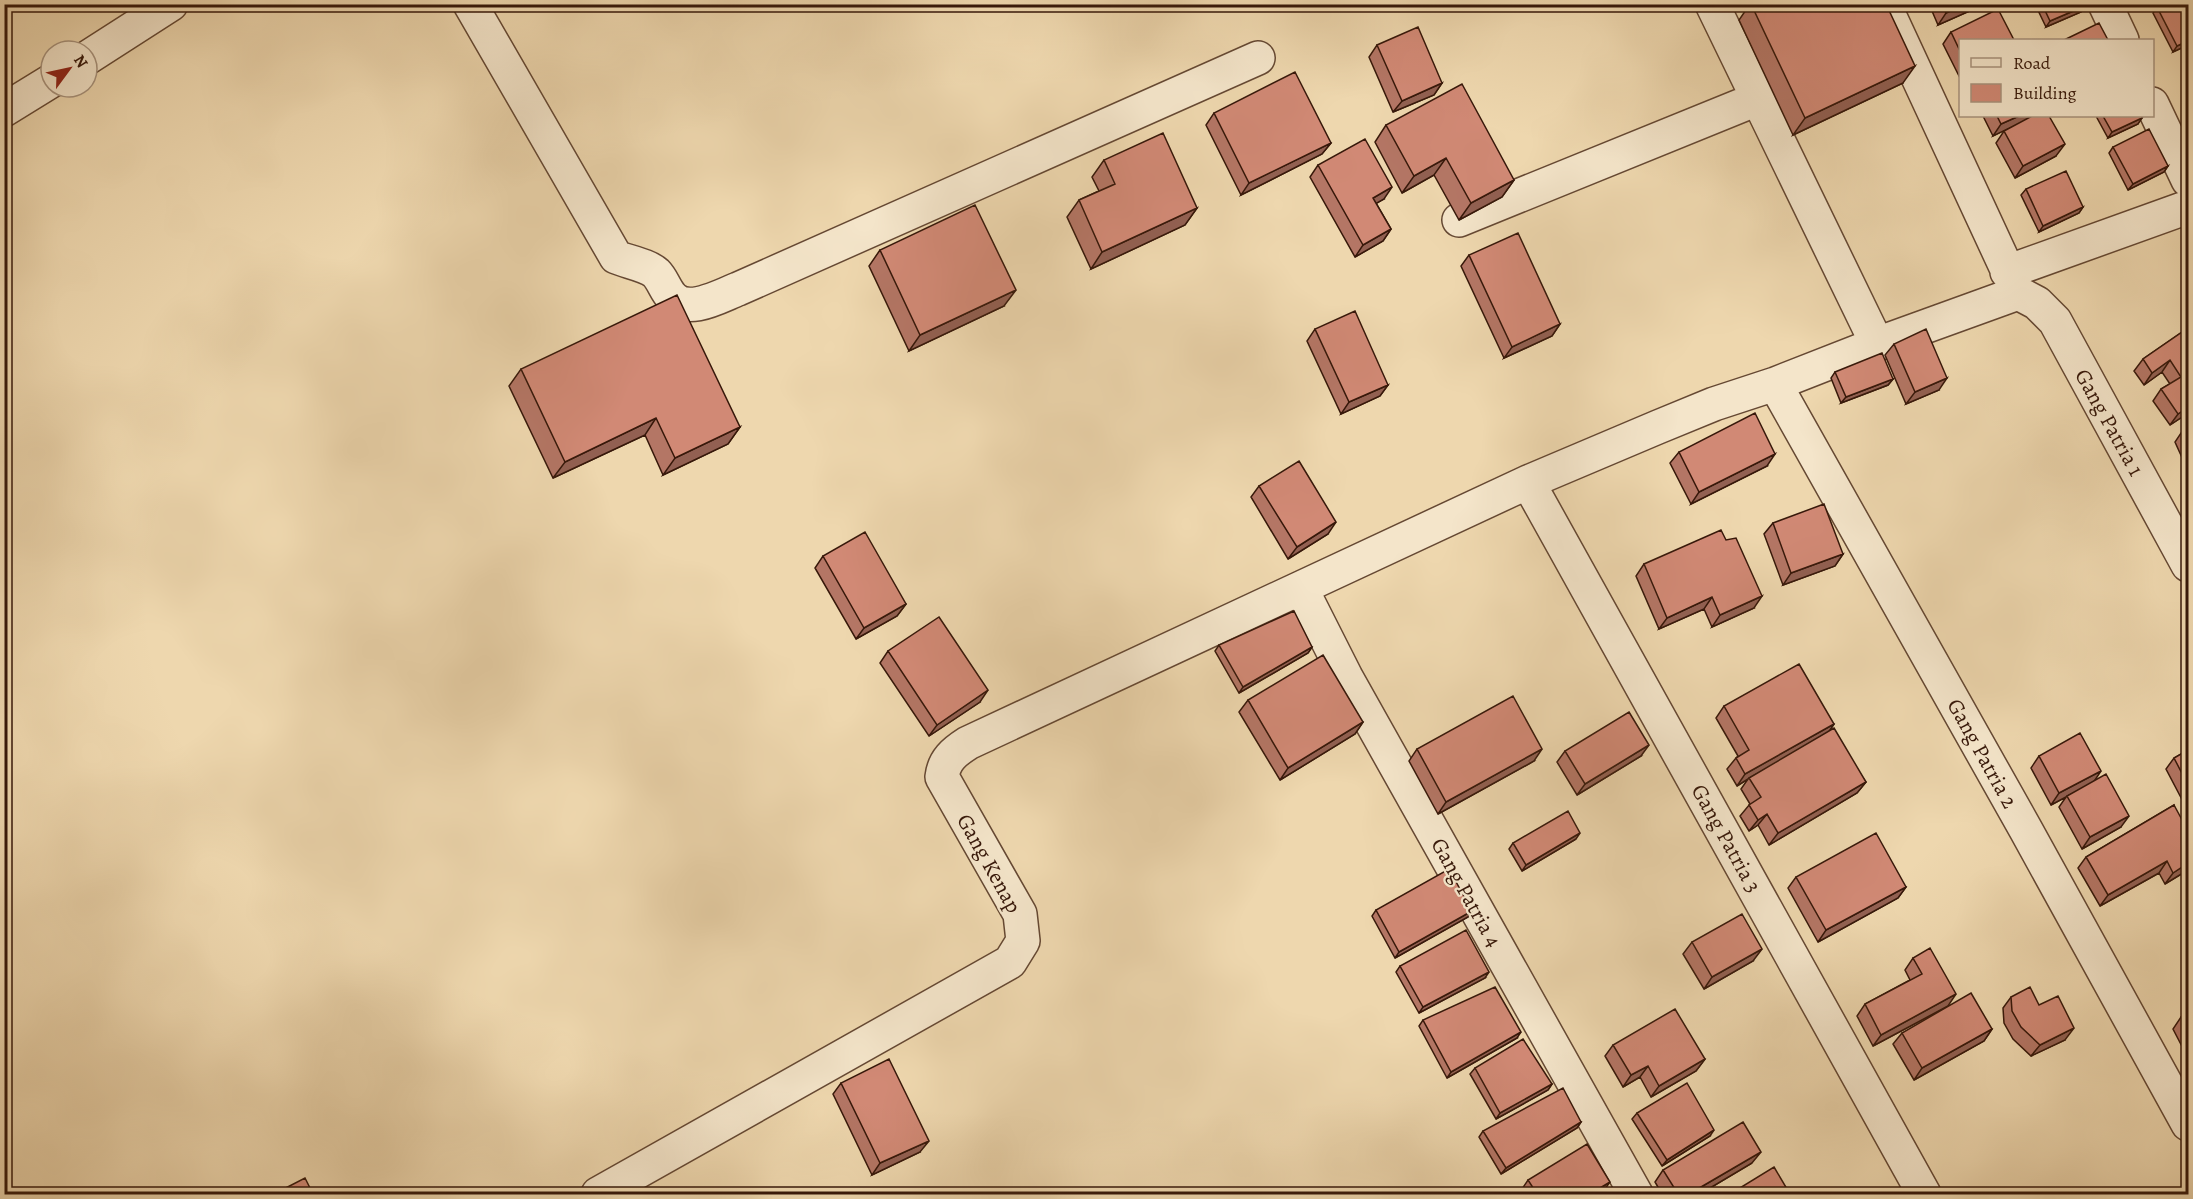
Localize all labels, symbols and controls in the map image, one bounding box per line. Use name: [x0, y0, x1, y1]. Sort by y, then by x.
north arrow: [39, 39, 99, 99]
legend: [1959, 39, 2154, 117]
text: N: [68, 50, 93, 73]
text: Road: [2013, 51, 2051, 75]
text: Building: [2013, 81, 2077, 105]
street label: Gang Patria 1: [2067, 364, 2151, 481]
street label: Gang Patria 2: [1940, 693, 2025, 814]
street label: Gang Patria 3: [1684, 779, 1768, 898]
street label: Gang Kenap: [950, 809, 1029, 918]
street label: Gang Patria 4: [1424, 832, 1508, 952]

